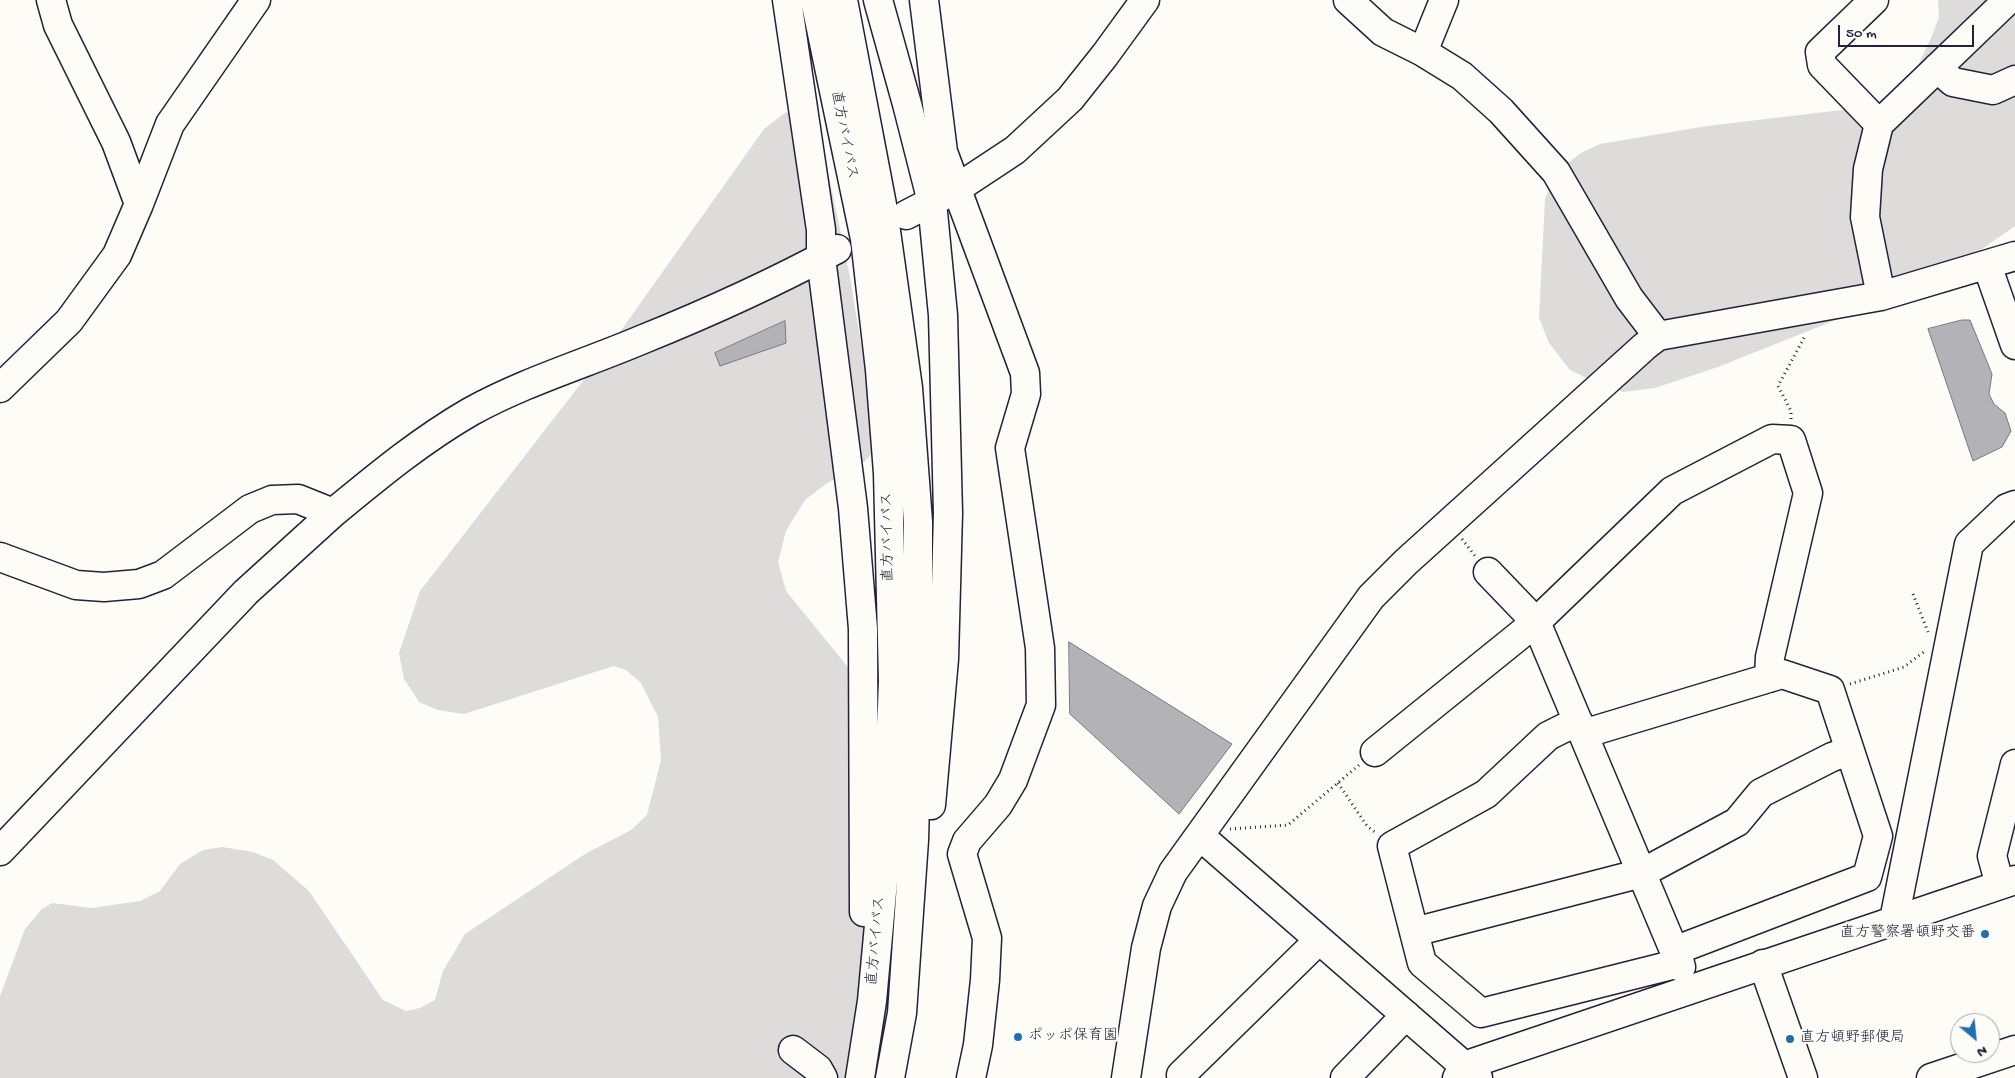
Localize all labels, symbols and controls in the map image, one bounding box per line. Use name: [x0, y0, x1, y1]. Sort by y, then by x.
scale bar: [1840, 15, 1976, 47]
text: 50 m: [1846, 25, 1877, 43]
street label: 直方バイパス: [826, 89, 860, 181]
street label: 直方バイパス: [879, 492, 899, 582]
street label: 直方バイパス: [864, 895, 890, 987]
place label: 直方警察署頓野交番: [1840, 925, 1975, 943]
marker: 直方警察署頓野交番: [1979, 928, 1991, 940]
north arrow: [1950, 1013, 2000, 1063]
place label: ポッポ保育園: [1028, 1028, 1118, 1046]
place label: 直方頓野郵便局: [1800, 1030, 1905, 1048]
marker: ポッポ保育園: [1012, 1031, 1024, 1043]
marker: 直方頓野郵便局: [1784, 1033, 1796, 1045]
text: N: [1974, 1041, 1990, 1060]

